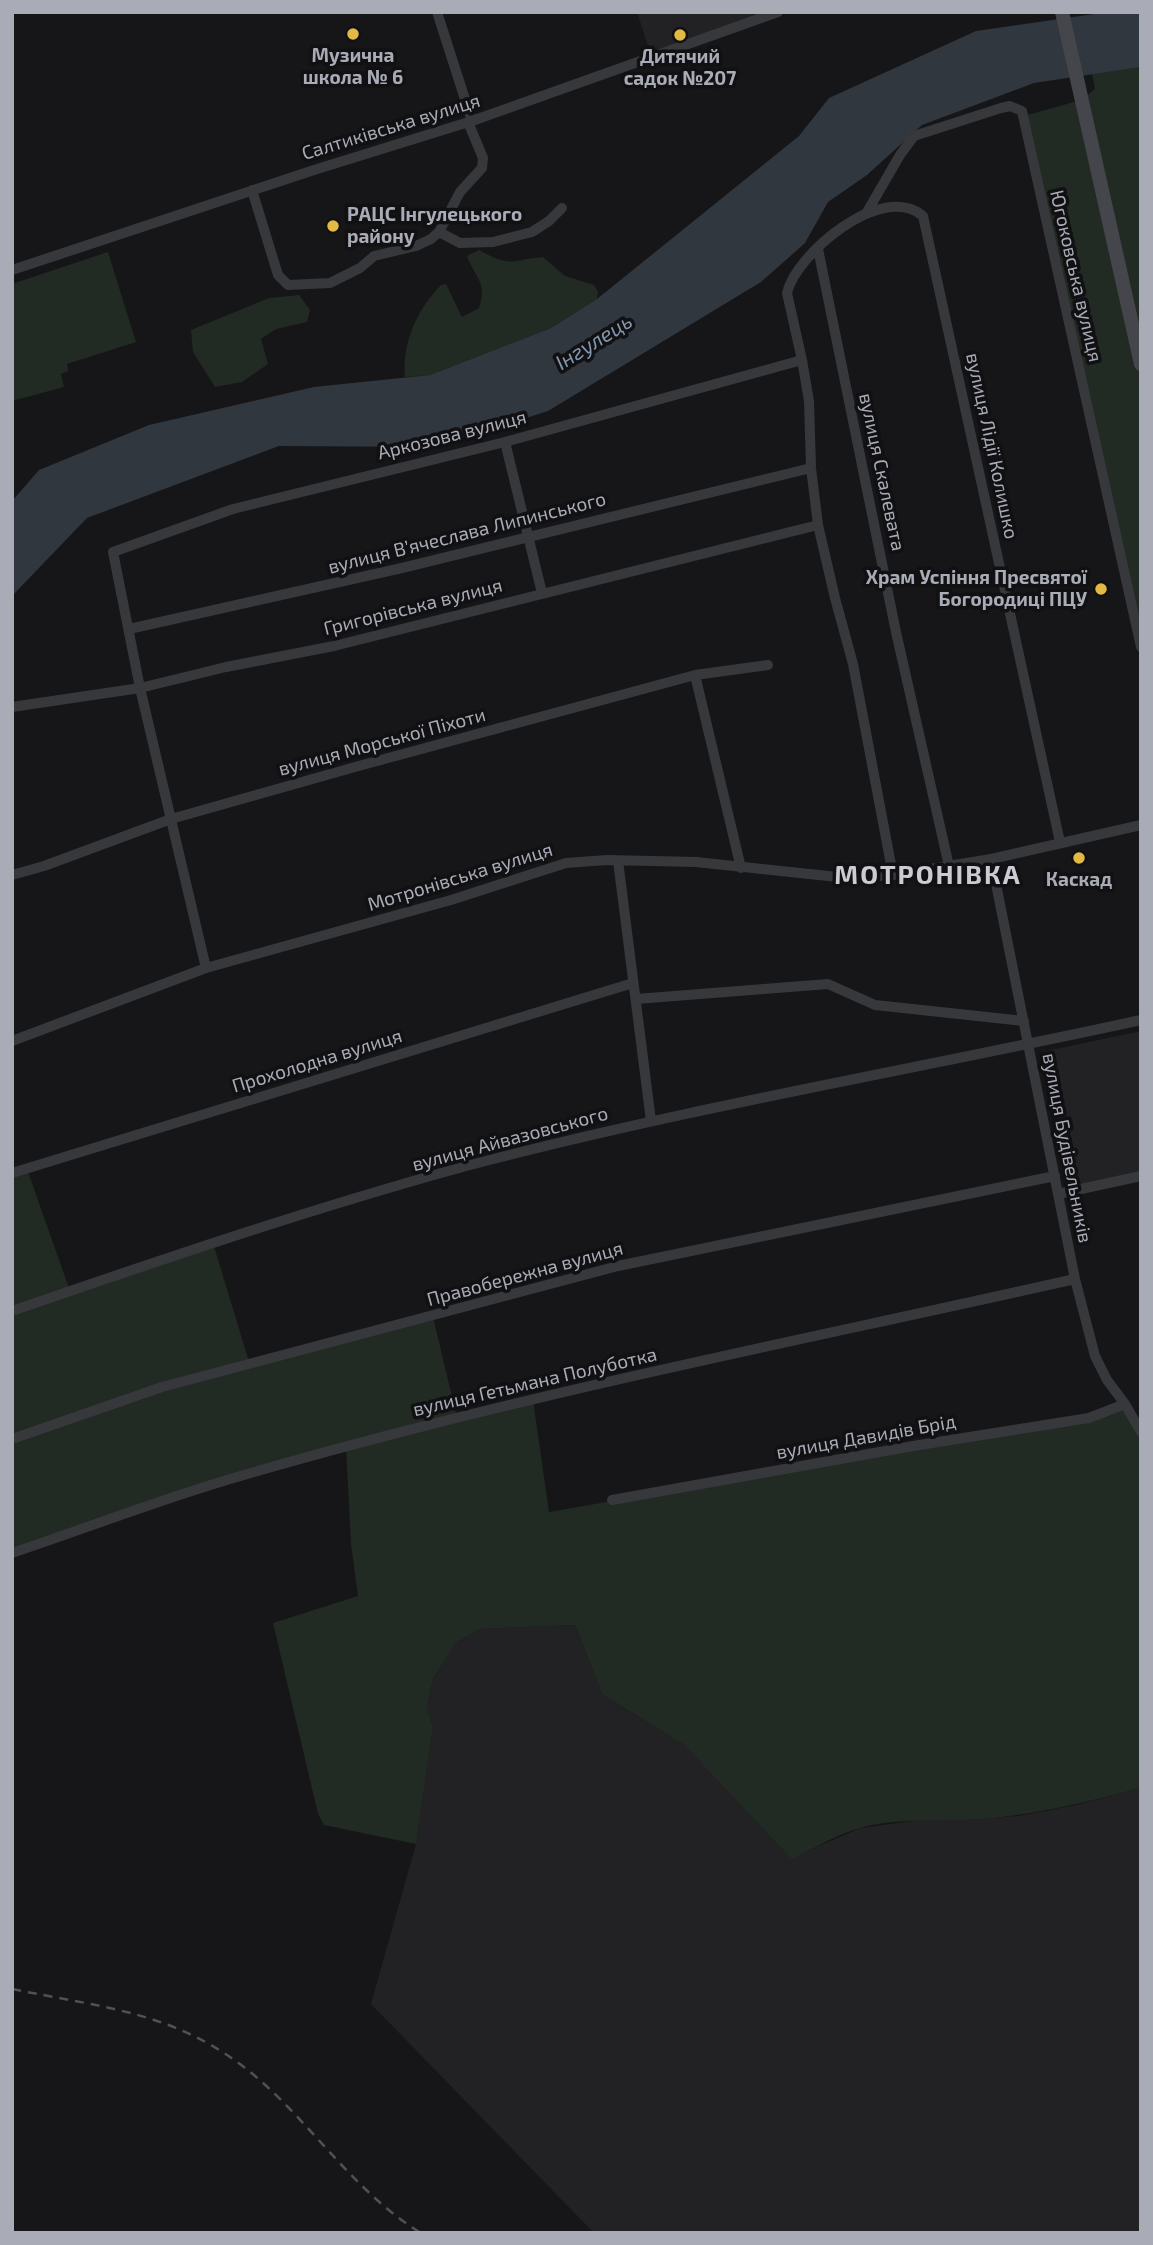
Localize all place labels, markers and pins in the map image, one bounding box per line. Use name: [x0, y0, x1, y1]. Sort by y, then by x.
marker: Музична школа № 6: [345, 26, 361, 42]
marker: Дитячий садок №207: [672, 27, 688, 43]
place label: Музична школа № 6: [303, 45, 403, 89]
place label: Дитячий садок №207: [624, 46, 736, 90]
place label: РАЦС Інгулецького району: [347, 204, 522, 248]
marker: РАЦС Інгулецького району: [325, 218, 341, 234]
place label: Храм Успіння Пресвятої Богородиці ПЦУ: [866, 567, 1087, 611]
marker: Храм Успіння Пресвятої Богородиці ПЦУ: [1093, 581, 1109, 597]
marker: Каскад: [1071, 850, 1087, 866]
place label: Каскад: [1046, 869, 1112, 891]

